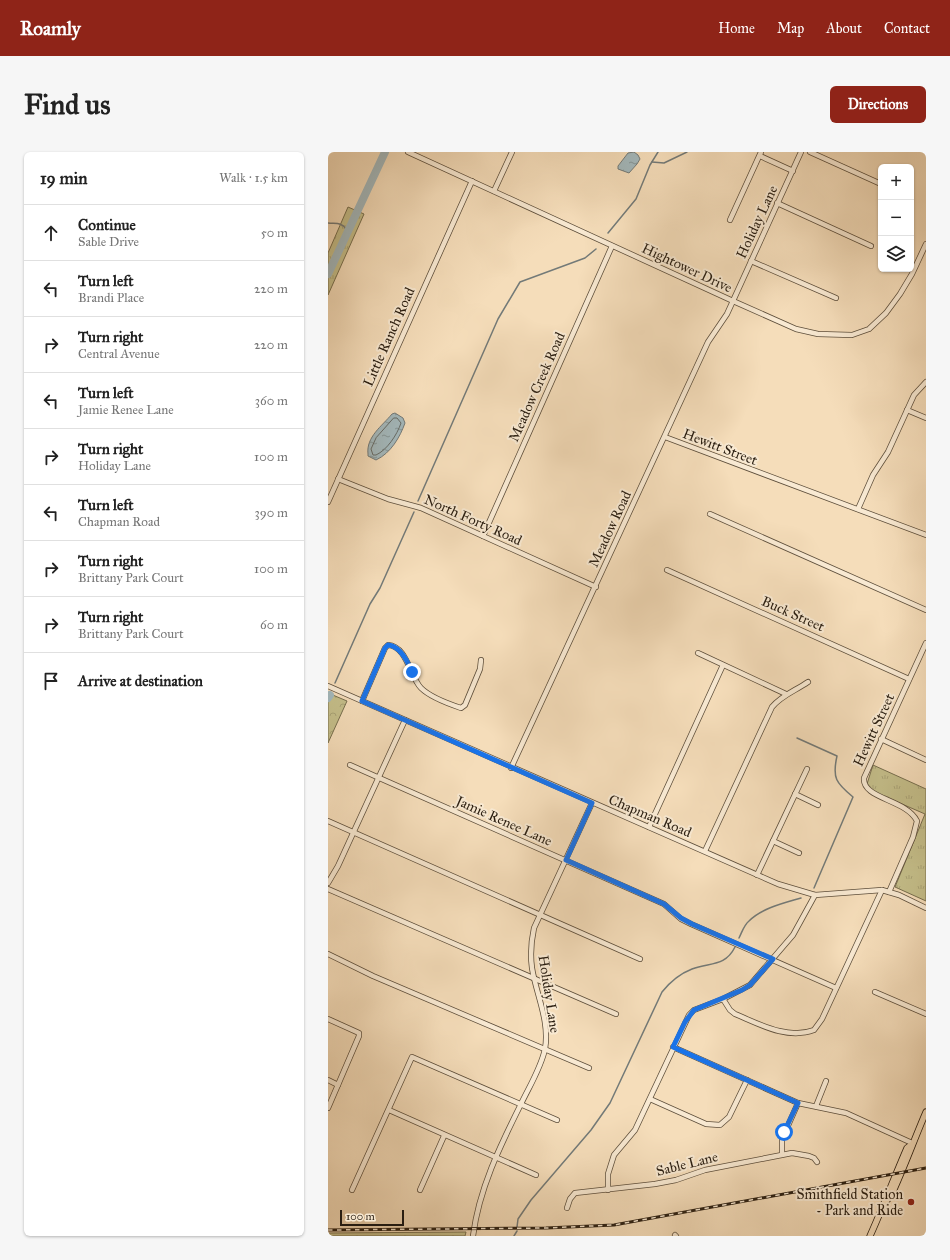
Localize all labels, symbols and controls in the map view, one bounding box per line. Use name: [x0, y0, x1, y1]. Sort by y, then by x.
text: Roamly: [20, 17, 81, 40]
text: Home: [718, 20, 755, 37]
text: Map: [777, 20, 804, 37]
text: About: [826, 20, 862, 37]
text: Contact: [884, 20, 930, 37]
button: Directions: [830, 86, 926, 123]
text: Find us: [24, 87, 110, 122]
map controls: [878, 164, 914, 272]
button: +: [878, 164, 914, 200]
text: 19 min: [40, 168, 88, 189]
text: Walk · 1.5 km: [219, 170, 288, 186]
street label: Holiday Lane: [733, 183, 781, 261]
button: −: [878, 200, 914, 236]
text: Continue: [78, 216, 136, 234]
icon: ahead: [40, 222, 62, 244]
text: 50 m: [261, 225, 288, 241]
text: Sable Drive: [78, 234, 139, 250]
button: layers: [878, 236, 914, 272]
street label: Hightower Drive: [639, 240, 735, 296]
text: Turn left: [78, 272, 134, 290]
icon: left: [40, 278, 62, 300]
text: 220 m: [254, 281, 288, 297]
street label: Little Ranch Road: [360, 285, 418, 389]
text: Brandi Place: [78, 290, 144, 306]
text: Turn right: [78, 328, 143, 346]
street label: Meadow Creek Road: [505, 330, 569, 444]
icon: right: [40, 334, 62, 356]
text: 220 m: [254, 337, 288, 353]
text: Central Avenue: [78, 346, 160, 362]
text: Turn left: [78, 384, 134, 402]
icon: left: [40, 390, 62, 412]
text: 360 m: [255, 393, 288, 409]
text: Jamie Renee Lane: [78, 402, 174, 418]
street label: Hewitt Street: [680, 425, 760, 469]
text: Turn right: [78, 440, 143, 458]
icon: right: [40, 446, 62, 468]
text: 100 m: [254, 449, 288, 465]
text: Holiday Lane: [78, 458, 151, 474]
street label: Meadow Road: [585, 488, 635, 570]
street label: North Forty Road: [421, 491, 525, 549]
text: Turn left: [78, 496, 134, 514]
icon: left: [40, 502, 62, 524]
text: 390 m: [255, 505, 288, 521]
text: Chapman Road: [78, 514, 160, 530]
text: Turn right: [78, 552, 143, 570]
icon: right: [40, 558, 62, 580]
text: 100 m: [254, 561, 288, 577]
text: Brittany Park Court: [78, 570, 184, 586]
street label: Buck Street: [759, 593, 827, 635]
text: Turn right: [78, 608, 143, 626]
icon: right: [40, 614, 62, 636]
text: 60 m: [260, 617, 288, 633]
text: Brittany Park Court: [78, 626, 184, 642]
route end: [403, 663, 421, 681]
icon: arrive: [40, 670, 62, 692]
text: Arrive at destination: [78, 672, 203, 690]
street label: Hewitt Street: [850, 691, 898, 769]
street label: Jamie Renee Lane: [451, 791, 555, 851]
street label: Chapman Road: [606, 791, 694, 841]
street label: Holiday Lane: [534, 954, 564, 1034]
route start: [775, 1123, 793, 1141]
street label: Sable Lane: [654, 1148, 720, 1180]
place label: Smithfield Station - Park and Ride: [797, 1186, 903, 1219]
marker: Smithfield Station - Park and Ride: [906, 1197, 916, 1207]
scale bar: [340, 1208, 404, 1227]
text: 100 m: [346, 1210, 375, 1223]

